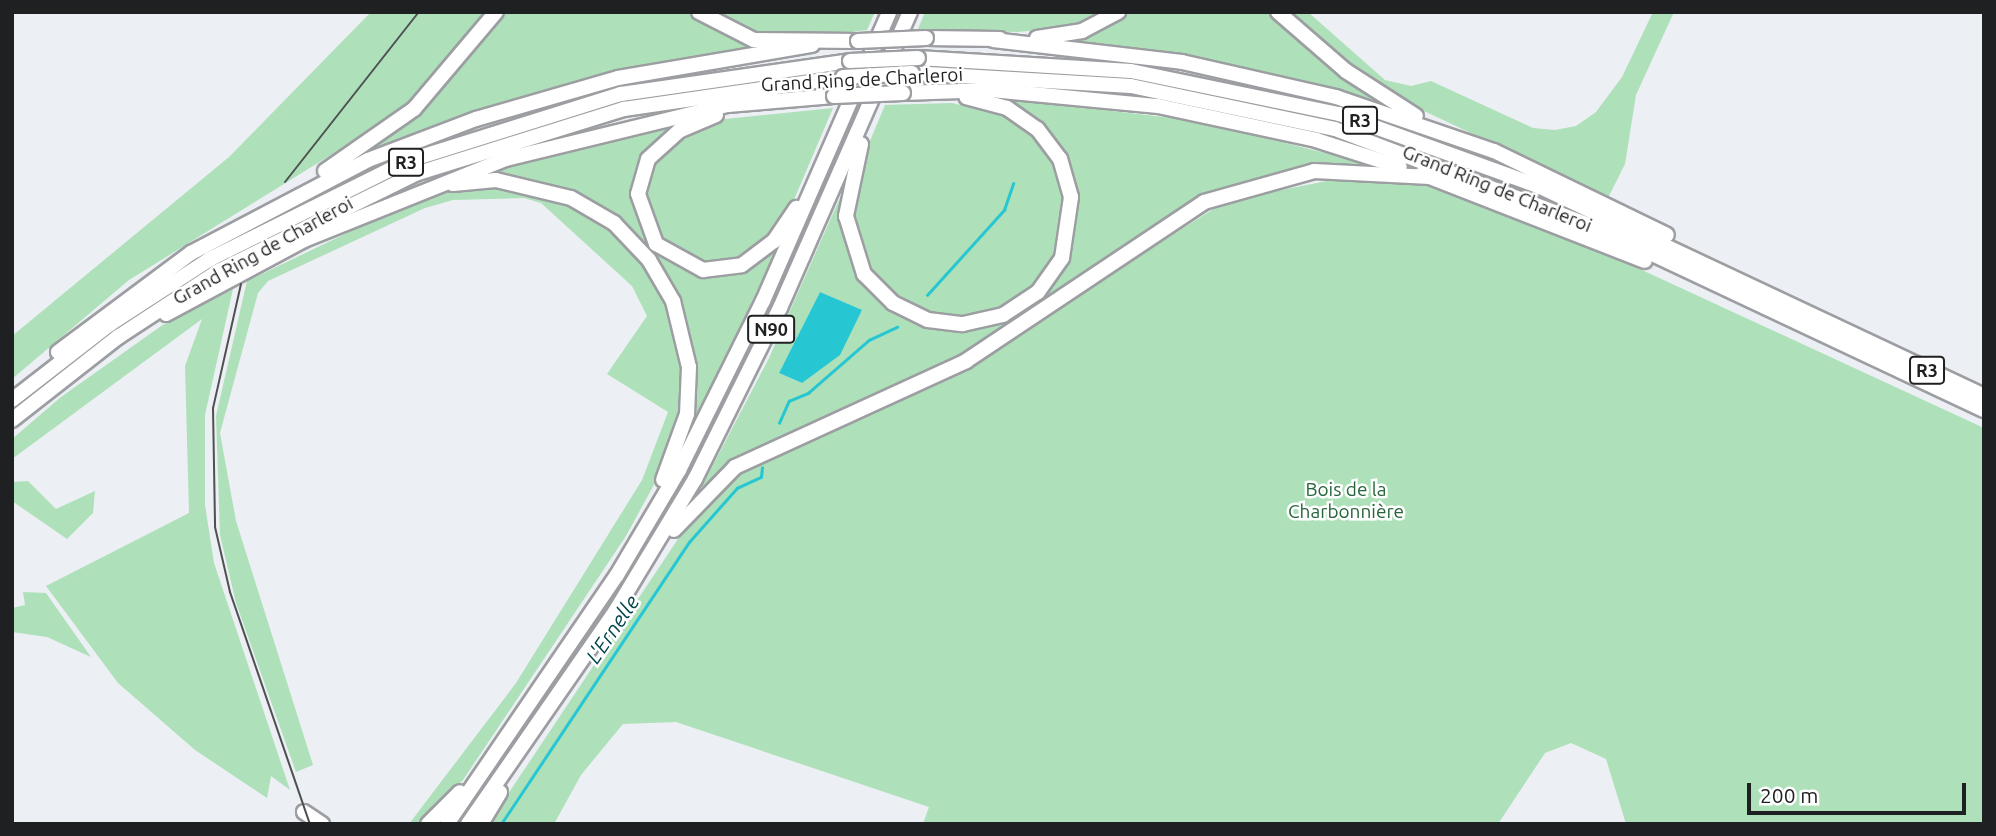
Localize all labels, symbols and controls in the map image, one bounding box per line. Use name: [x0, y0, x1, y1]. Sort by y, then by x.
street label: Grand Ring de Charleroi: [760, 63, 964, 97]
road number: R3: [1341, 106, 1379, 134]
street label: Grand Ring de Charleroi: [1399, 141, 1595, 237]
road number: R3: [387, 148, 425, 176]
street label: Grand Ring de Charleroi: [169, 192, 357, 310]
road number: N90: [746, 314, 796, 344]
road number: R3: [1908, 356, 1946, 384]
park label: Bois de la Charbonnière: [1288, 479, 1404, 523]
water label: L'Ernelle: [580, 590, 644, 668]
scale bar: [1751, 770, 1970, 814]
text: 200 m: [1760, 783, 1818, 807]

